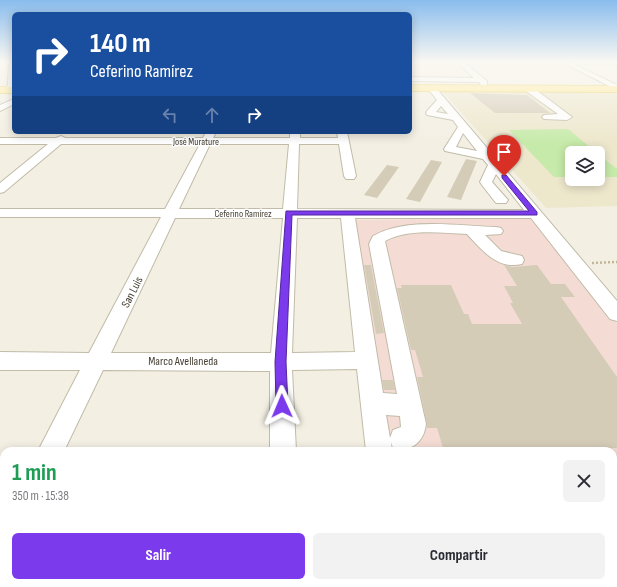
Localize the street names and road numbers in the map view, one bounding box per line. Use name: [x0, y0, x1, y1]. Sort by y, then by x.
street label: José Murature: [172, 136, 219, 148]
street label: Ceferino Ramírez: [214, 208, 272, 220]
street label: San Luis: [118, 274, 147, 310]
street label: Marco Avellaneda: [148, 354, 218, 369]

